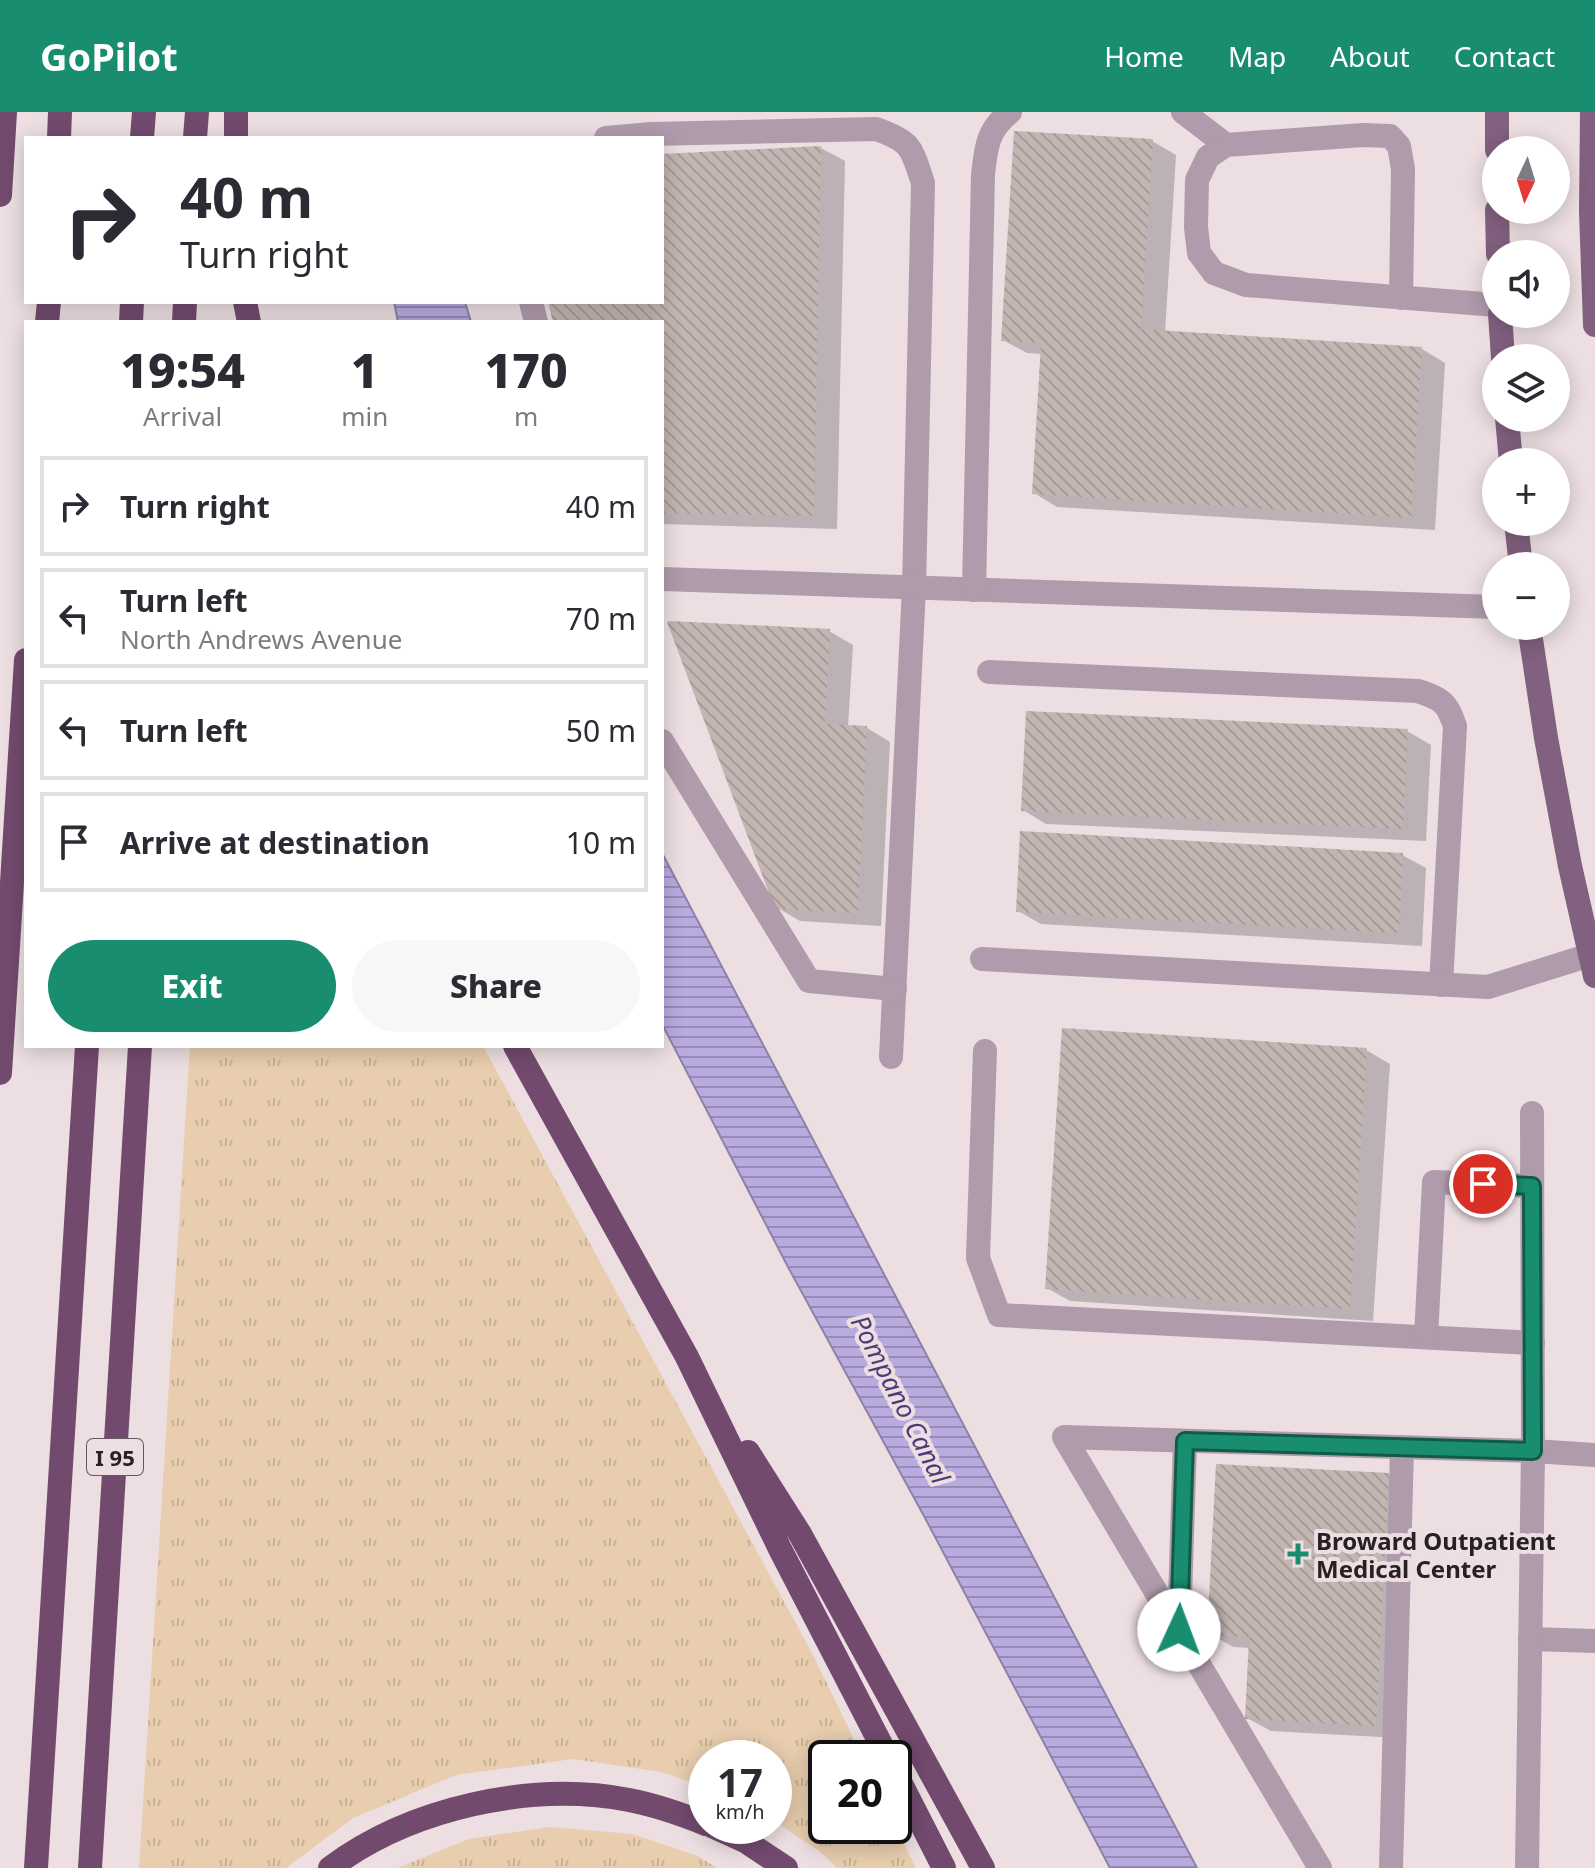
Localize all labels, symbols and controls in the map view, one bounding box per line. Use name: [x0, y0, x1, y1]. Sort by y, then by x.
text: GoPilot: [40, 30, 178, 82]
text: Home: [1104, 37, 1184, 75]
text: Map: [1228, 37, 1286, 75]
text: About: [1330, 37, 1410, 75]
text: Contact: [1454, 37, 1555, 75]
north arrow: [1482, 136, 1570, 224]
map controls: [1482, 136, 1570, 640]
text: 40 m: [180, 158, 313, 234]
icon: right: [48, 168, 152, 272]
text: Turn right: [180, 230, 348, 279]
button: sound: [1482, 240, 1570, 328]
text: 19:54: [120, 337, 245, 402]
text: 1: [351, 337, 379, 402]
text: 170: [485, 337, 568, 402]
button: layers: [1482, 344, 1570, 432]
text: Arrival: [143, 398, 222, 434]
text: min: [341, 398, 388, 434]
text: m: [514, 398, 538, 434]
button: +: [1482, 448, 1570, 536]
icon: right: [52, 484, 96, 528]
text: Turn right: [120, 486, 270, 527]
text: 40 m: [566, 486, 636, 527]
button: −: [1482, 552, 1570, 640]
text: Turn left: [120, 580, 248, 621]
icon: left: [52, 596, 96, 640]
text: 70 m: [566, 598, 636, 639]
text: North Andrews Avenue: [120, 621, 402, 657]
icon: left: [52, 708, 96, 752]
text: Turn left: [120, 710, 248, 751]
text: 50 m: [566, 710, 636, 751]
icon: arrive: [52, 820, 96, 864]
text: Arrive at destination: [120, 822, 430, 863]
text: 10 m: [566, 822, 636, 863]
button: Exit: [48, 940, 336, 1032]
button: Share: [352, 940, 640, 1032]
pin: [1449, 1150, 1517, 1218]
icon: arrive: [1461, 1162, 1505, 1206]
water label: Pompano Canal: [843, 1308, 960, 1491]
road number: I 95: [87, 1439, 143, 1475]
place label: Broward Outpatient Medical Center: [1316, 1524, 1556, 1585]
marker: Broward Outpatient Medical Center: [1287, 1543, 1309, 1565]
position arrow: [1137, 1588, 1221, 1672]
speed limit sign: 20: [808, 1740, 912, 1844]
text: 17: [717, 1754, 763, 1809]
text: km/h: [715, 1798, 765, 1825]

